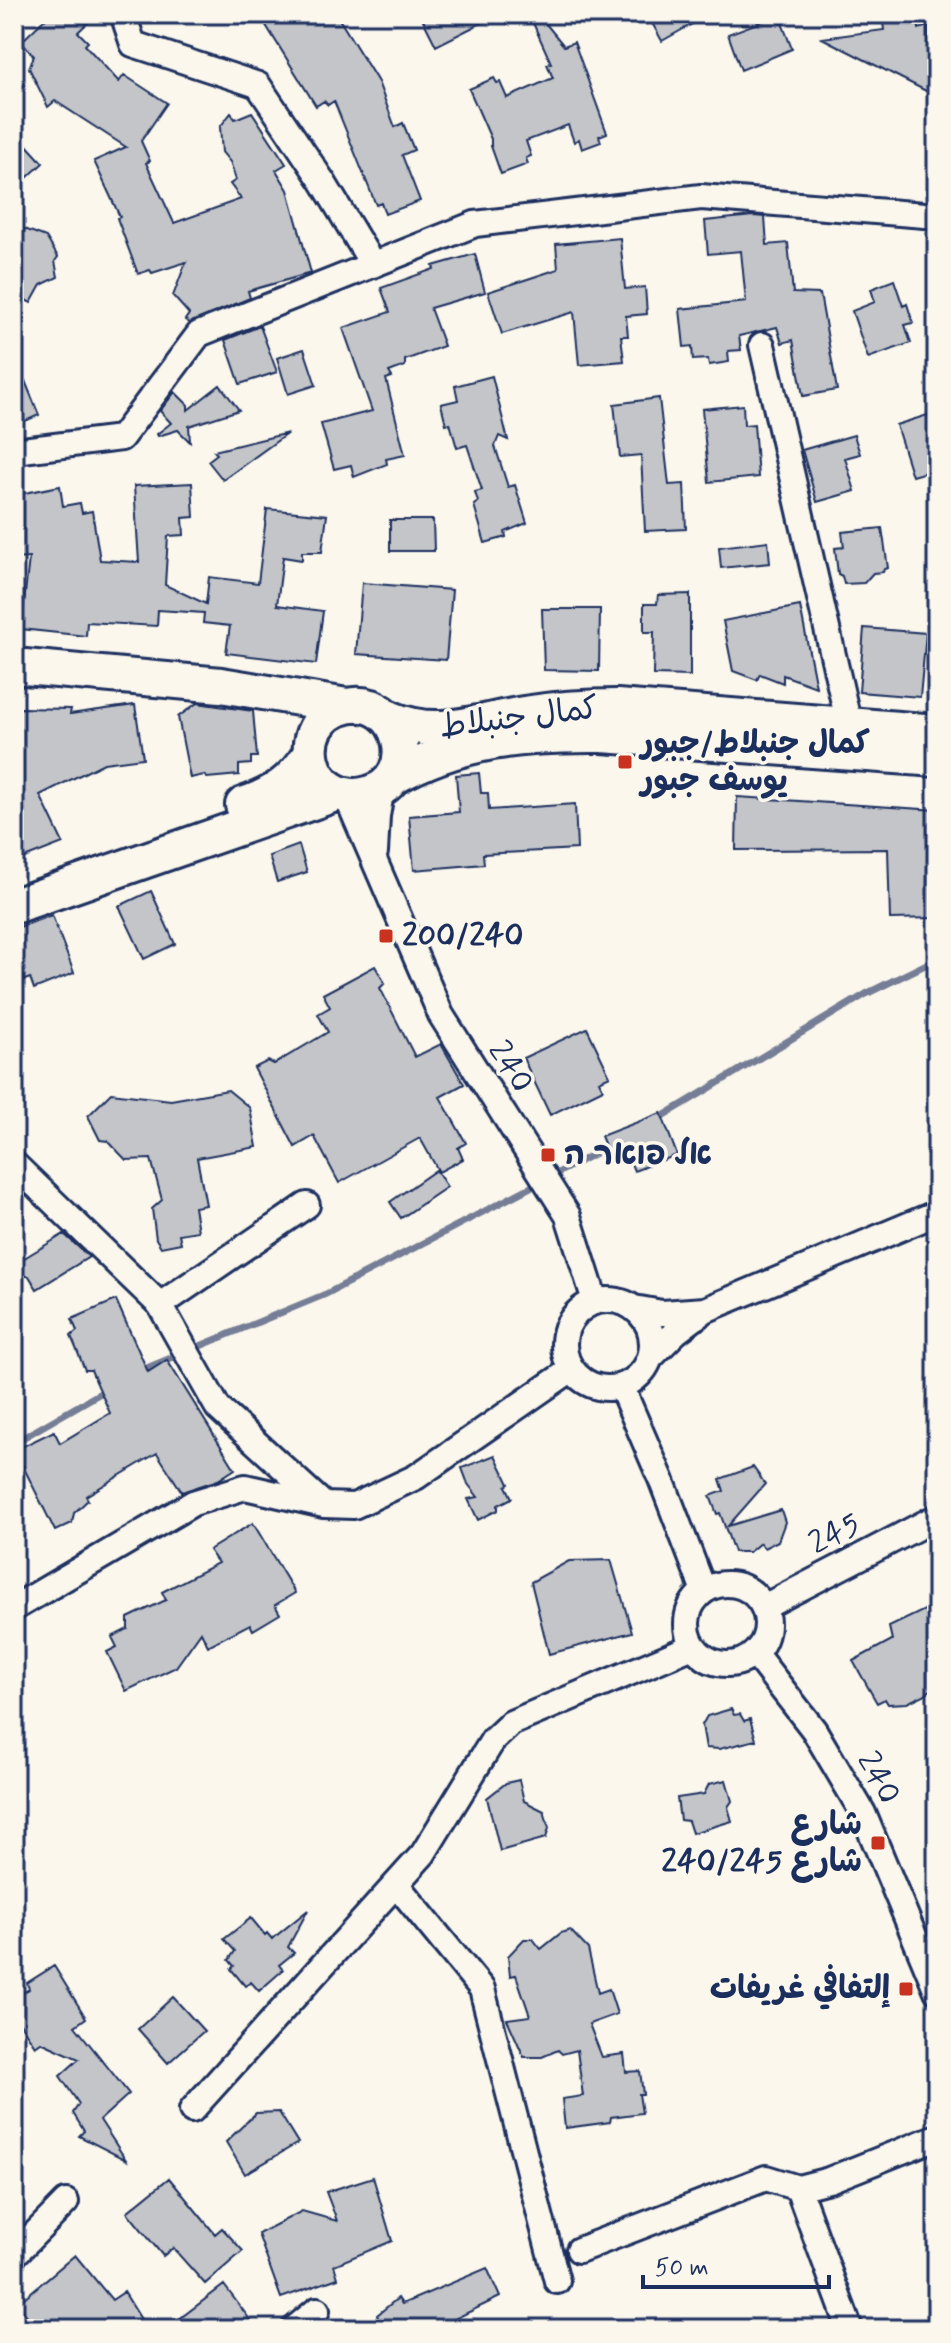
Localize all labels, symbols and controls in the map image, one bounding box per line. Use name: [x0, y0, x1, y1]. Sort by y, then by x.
street label: كمال جنبلاط: [437, 687, 601, 749]
place label: كمال جنبلاط/جبور يوسف جبور: [638, 723, 870, 802]
marker: كمال جنبلاط/جبور يوسف جبور: [616, 753, 634, 771]
place label: 200/240: [402, 915, 524, 957]
marker: 200/240: [377, 927, 395, 945]
street label: 240: [478, 1033, 542, 1101]
place label: אל פואר ה: [564, 1134, 712, 1176]
marker: אל פואר ה: [539, 1146, 557, 1164]
street label: 245: [802, 1503, 868, 1565]
street label: 240: [846, 1744, 910, 1812]
place label: شارع 240/شارع 245: [661, 1804, 862, 1883]
marker: شارع 240/شارع 245: [869, 1834, 887, 1852]
place label: إلتفافي غريفات: [710, 1964, 890, 2010]
marker: إلتفافي غريفات: [897, 1980, 915, 1998]
scale bar: [643, 2239, 829, 2289]
text: 50 m: [655, 2253, 709, 2284]

